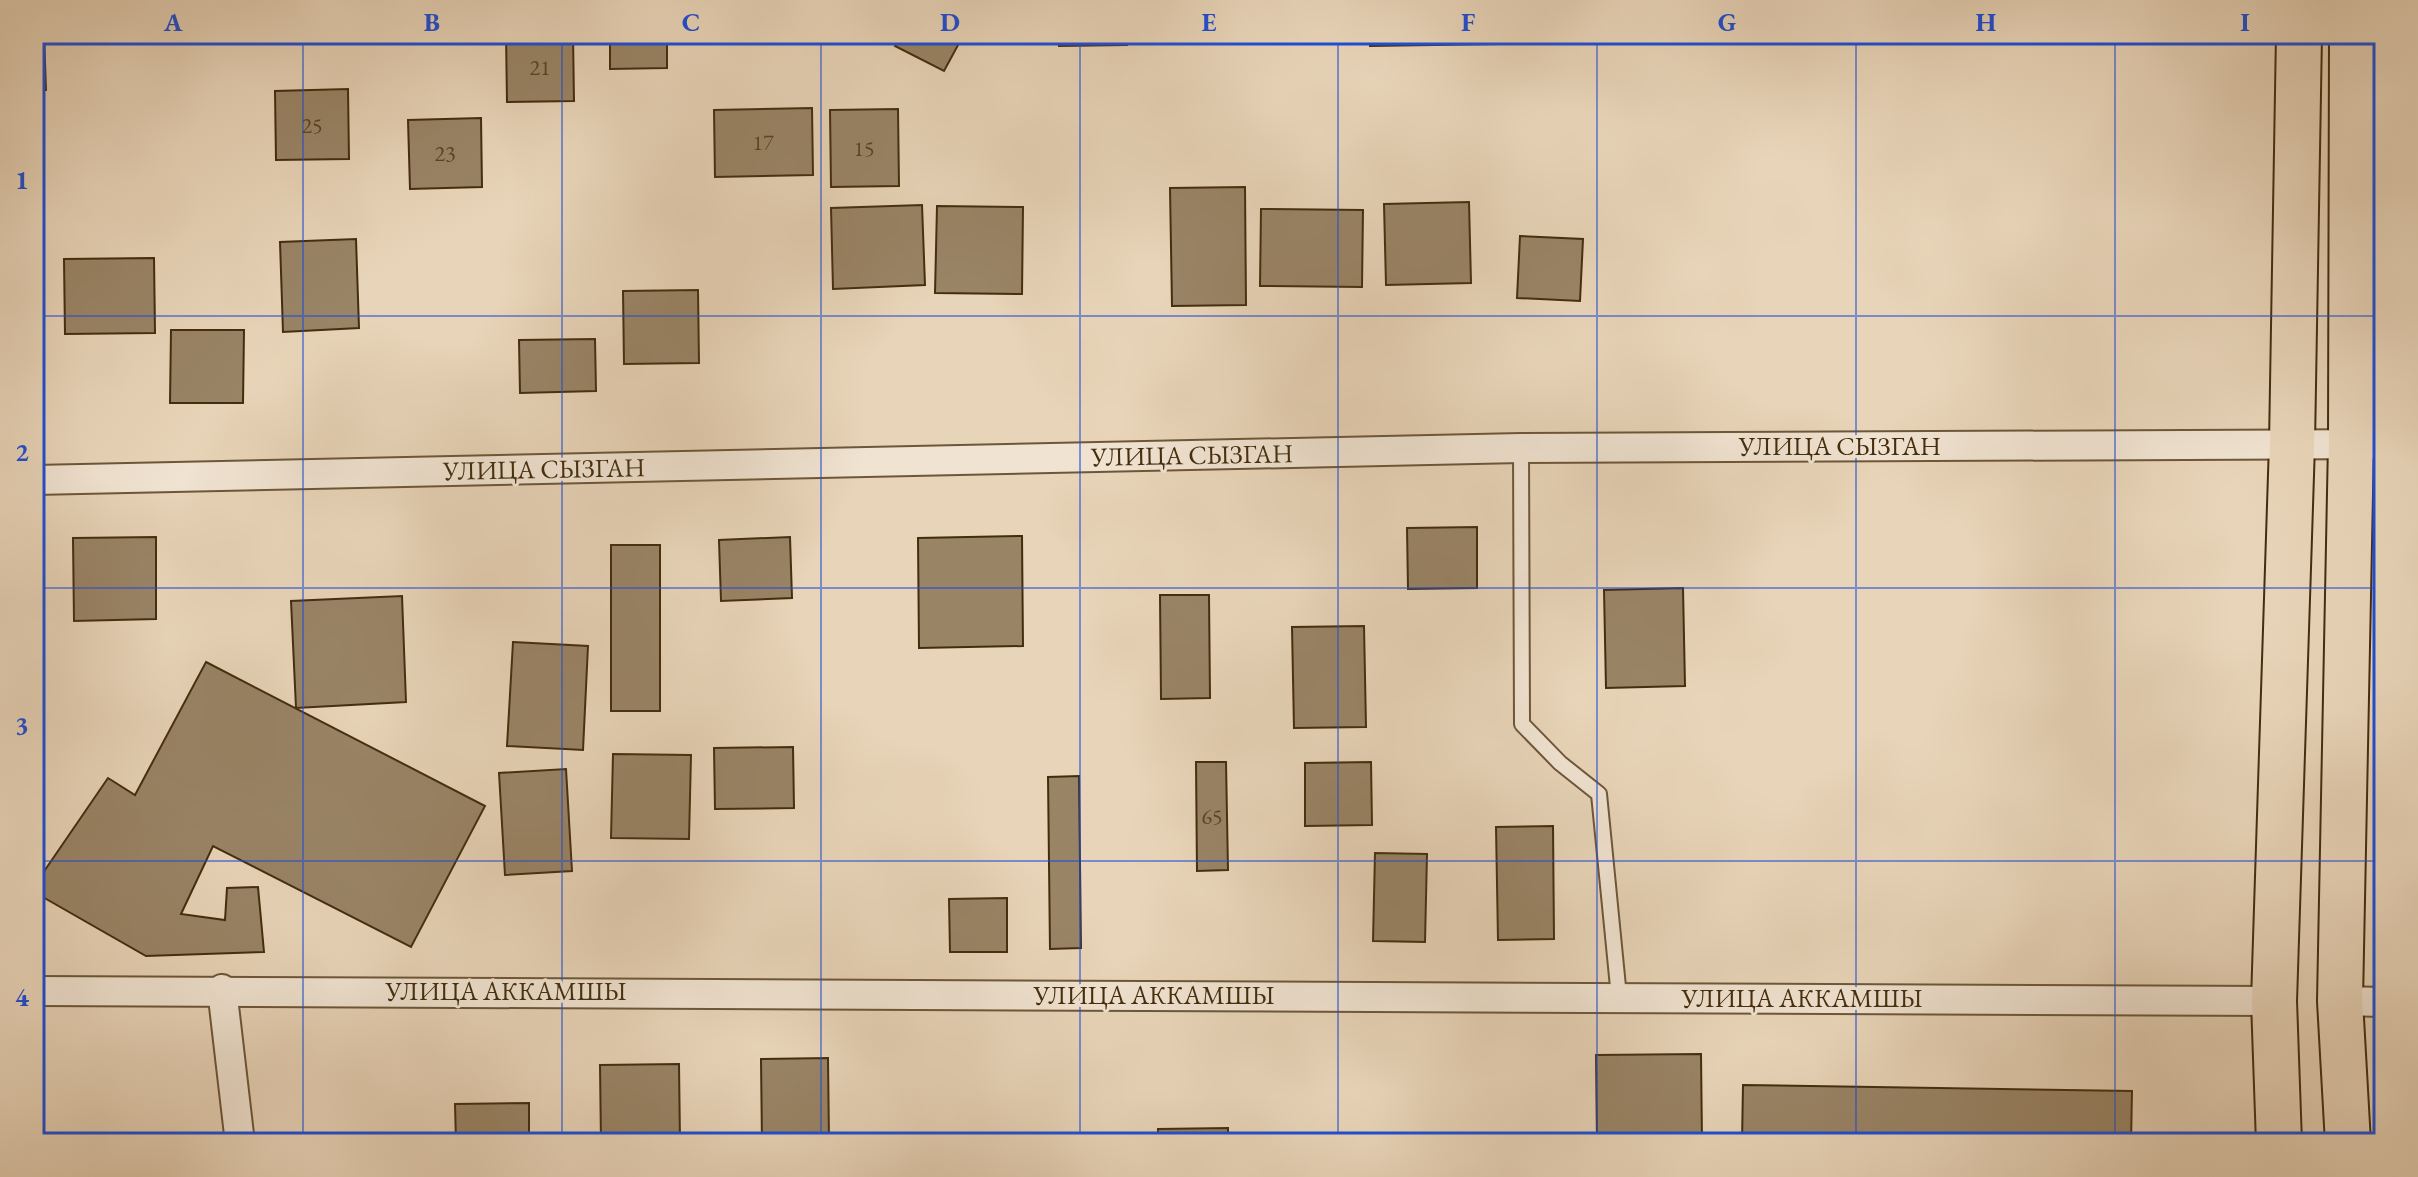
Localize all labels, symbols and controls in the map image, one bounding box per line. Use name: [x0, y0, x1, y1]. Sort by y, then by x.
text: A: [163, 5, 183, 39]
text: B: [424, 5, 440, 39]
text: C: [682, 5, 700, 39]
text: D: [940, 5, 960, 39]
text: E: [1202, 5, 1217, 39]
text: F: [1461, 5, 1475, 39]
text: G: [1718, 5, 1737, 39]
text: H: [1976, 5, 1997, 39]
text: I: [2240, 5, 2250, 39]
house number: 21: [529, 53, 551, 82]
house number: 25: [301, 111, 323, 140]
house number: 17: [752, 128, 774, 157]
house number: 15: [853, 134, 875, 163]
house number: 23: [434, 139, 456, 168]
text: 1: [15, 163, 29, 197]
street label: УЛИЦА СЫЗГАН: [1738, 429, 1941, 463]
text: 2: [15, 435, 29, 469]
street label: УЛИЦА СЫЗГАН: [1090, 436, 1293, 474]
street label: УЛИЦА СЫЗГАН: [442, 450, 645, 488]
text: 3: [15, 708, 29, 742]
house number: 65: [1201, 802, 1223, 831]
street label: УЛИЦА АККАМШЫ: [385, 974, 627, 1008]
street label: УЛИЦА АККАМШЫ: [1033, 978, 1275, 1012]
text: 4: [15, 980, 29, 1014]
street label: УЛИЦА АККАМШЫ: [1681, 981, 1923, 1015]

